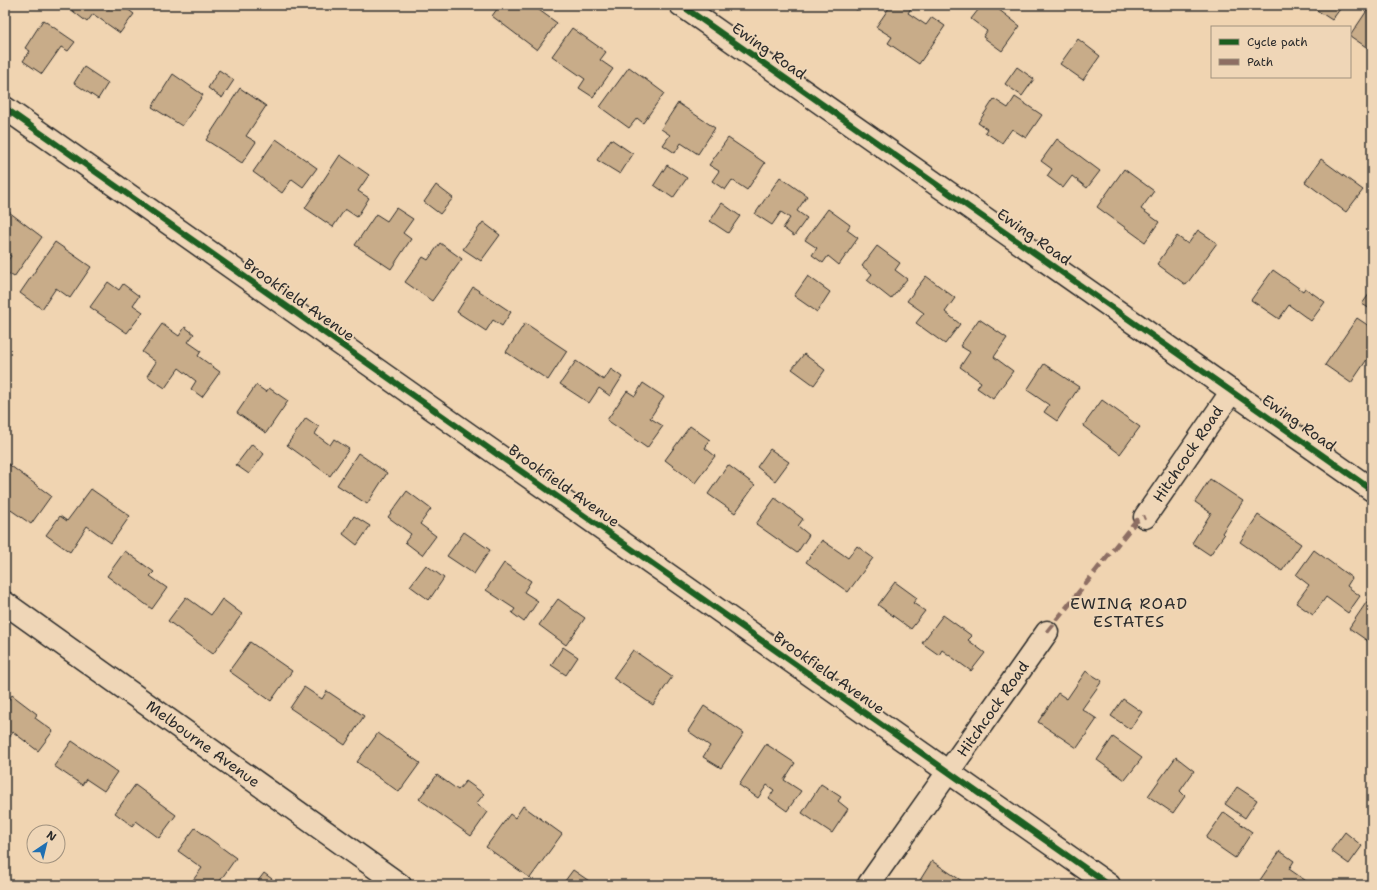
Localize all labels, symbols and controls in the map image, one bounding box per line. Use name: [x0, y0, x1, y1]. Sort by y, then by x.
street label: Ewing Road: [728, 18, 811, 84]
legend: [1211, 26, 1351, 78]
text: Cycle path: [1247, 34, 1308, 50]
text: Path: [1247, 54, 1273, 70]
street label: Ewing Road: [993, 204, 1076, 270]
street label: Brookfield Avenue: [239, 254, 359, 346]
street label: Ewing Road: [1258, 390, 1341, 456]
street label: Hitchcock Road: [1148, 401, 1228, 506]
street label: Brookfield Avenue: [504, 440, 624, 532]
district label: EWING ROAD ESTATES: [1070, 593, 1188, 632]
street label: Brookfield Avenue: [769, 627, 889, 719]
street label: Hitchcock Road: [953, 657, 1034, 761]
street label: Melbourne Avenue: [142, 696, 264, 792]
north arrow: [26, 824, 66, 864]
text: N: [44, 828, 60, 845]

